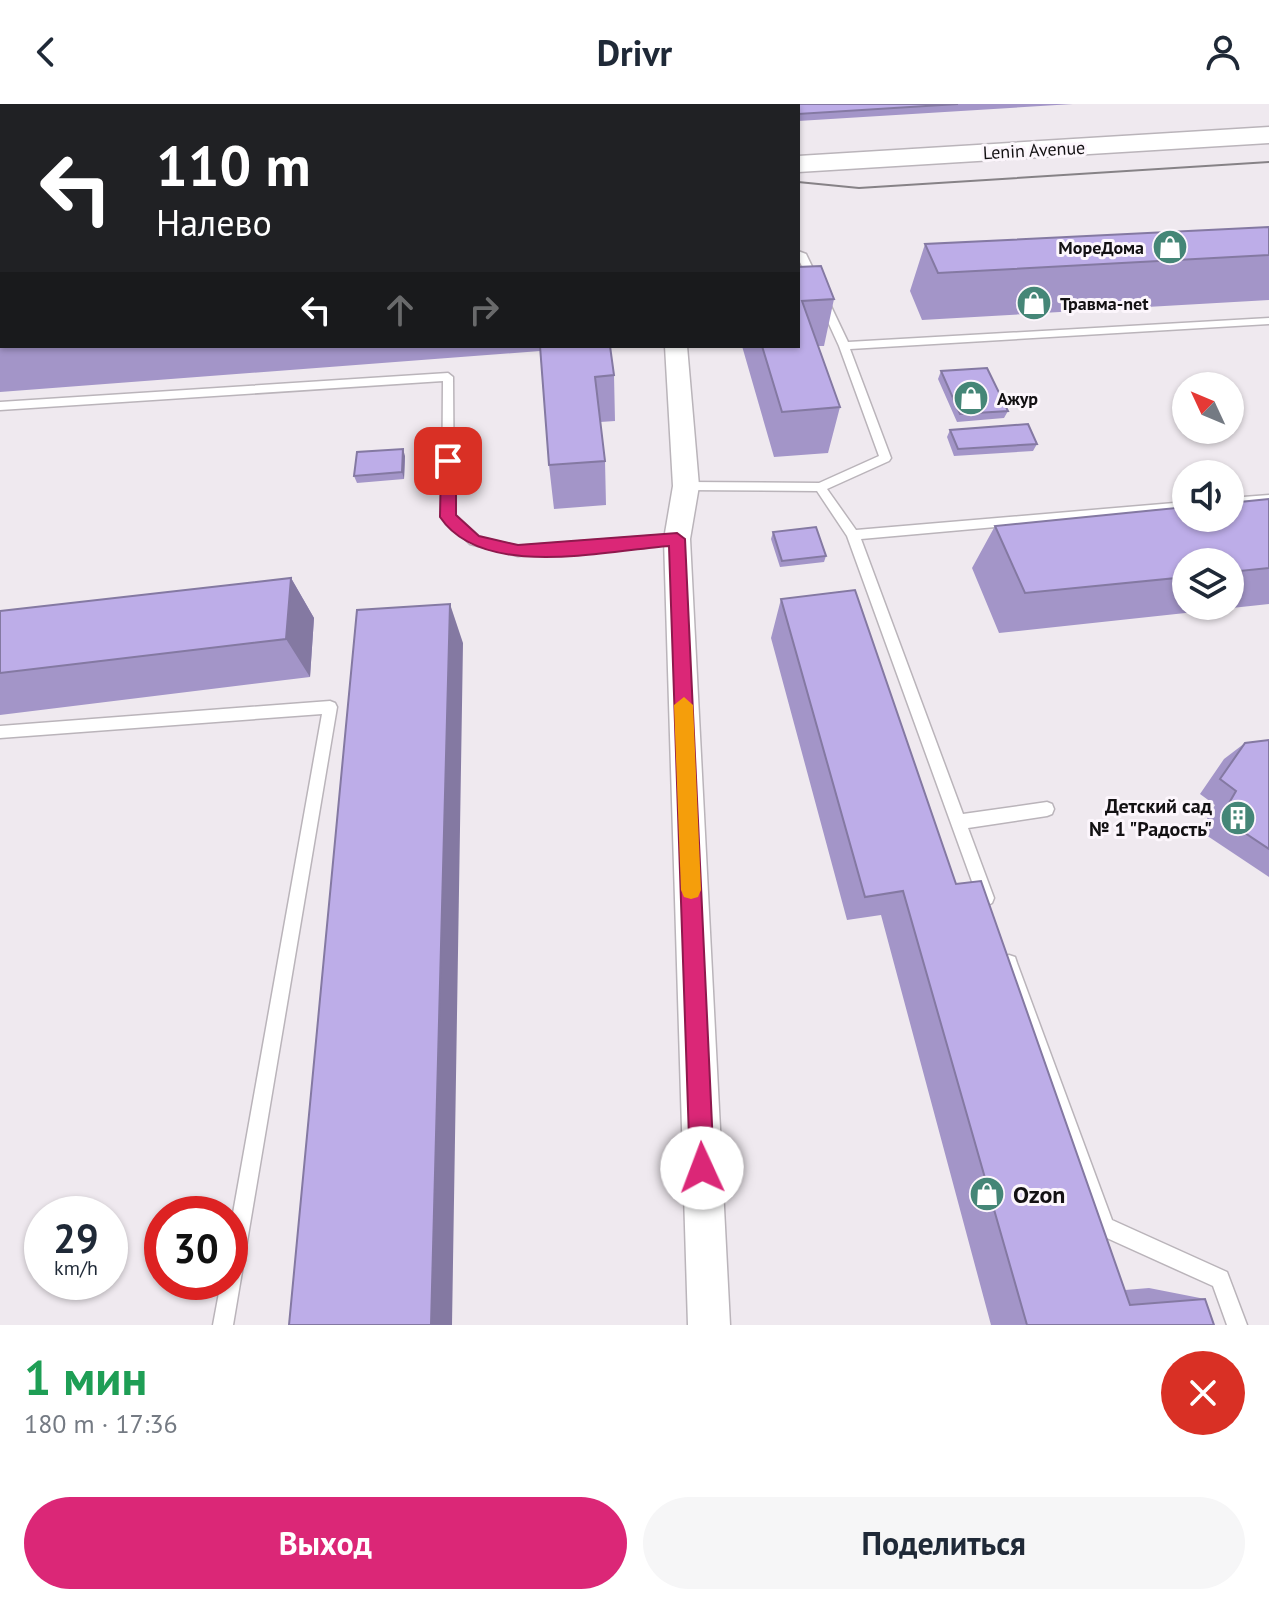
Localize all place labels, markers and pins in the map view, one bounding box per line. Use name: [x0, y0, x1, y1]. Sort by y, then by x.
shop icon: МореДома: [1151, 228, 1189, 266]
place label: МореДома: [1058, 236, 1144, 259]
shop icon: Травма-net: [1015, 284, 1053, 322]
place label: Травма-net: [1060, 292, 1149, 315]
shop icon: Ажур: [952, 379, 990, 417]
place label: Ажур: [997, 387, 1038, 410]
pin: [414, 427, 482, 495]
place label: Детский сад № 1 "Радость": [1089, 793, 1213, 842]
building icon: Детский сад № 1 "Радость": [1219, 799, 1257, 837]
shop icon: Ozon: [968, 1175, 1006, 1213]
place label: Ozon: [1013, 1179, 1065, 1210]

